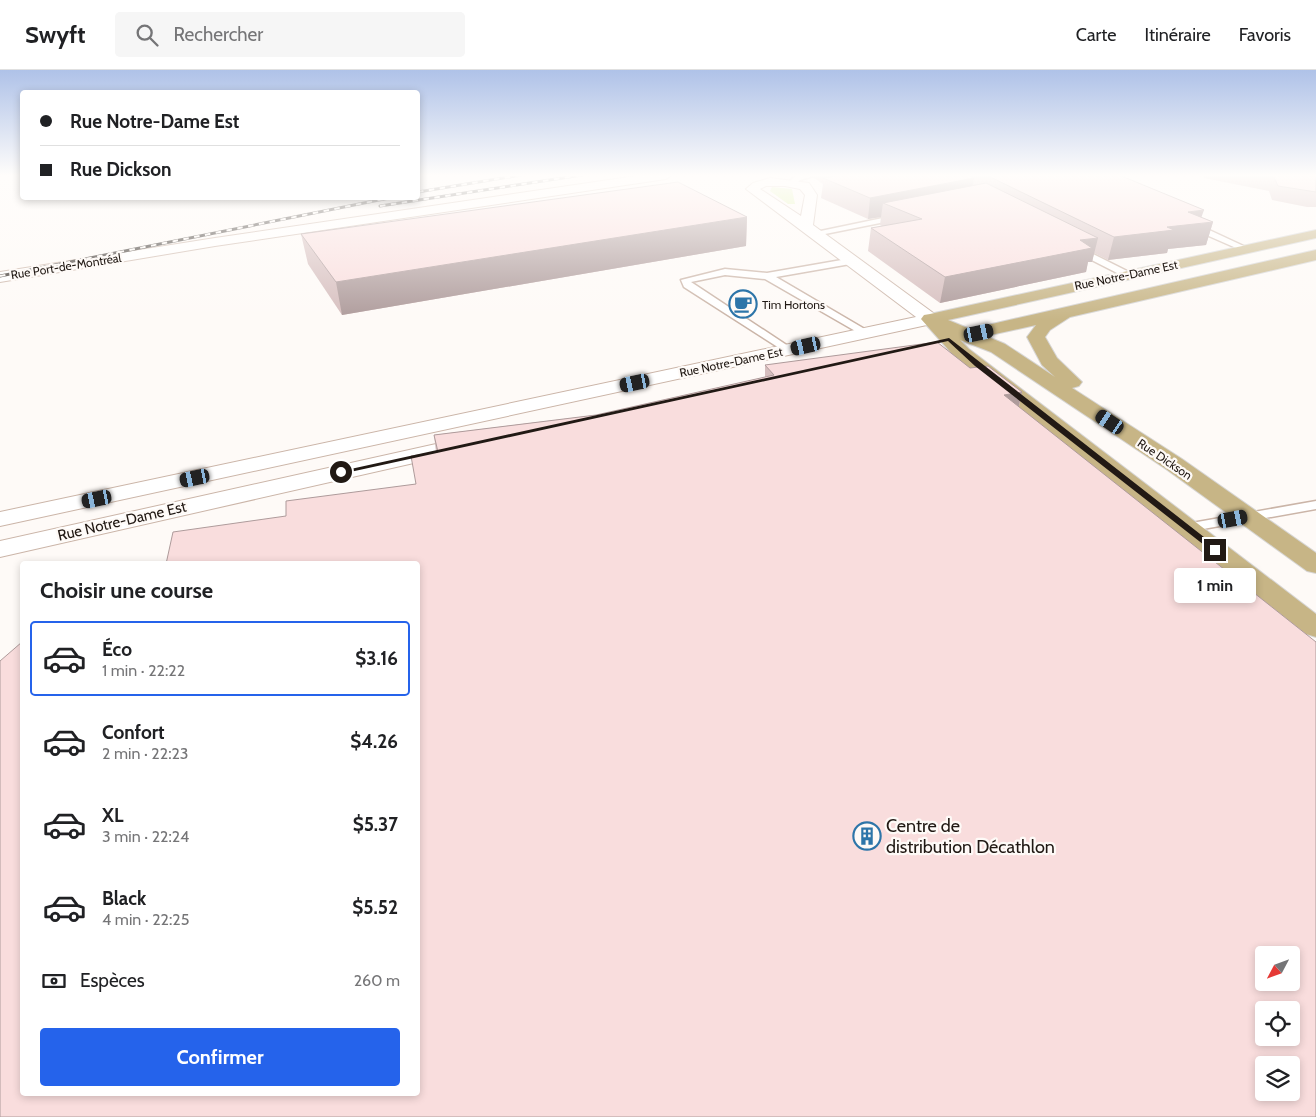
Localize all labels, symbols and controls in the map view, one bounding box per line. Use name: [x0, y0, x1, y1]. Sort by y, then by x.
search box: [115, 12, 465, 57]
text: Swyft: [25, 20, 85, 49]
icon: search: [133, 21, 161, 49]
text: Rechercher: [173, 23, 263, 46]
text: Carte: [1076, 24, 1116, 46]
text: Itinéraire: [1144, 24, 1211, 46]
text: Favoris: [1239, 24, 1291, 46]
text: Rue Notre-Dame Est: [70, 110, 239, 133]
text: Rue Dickson: [70, 158, 172, 181]
street label: Rue Port-de-Montréal: [10, 250, 122, 282]
street label: Rue Notre-Dame Est: [1073, 257, 1179, 293]
cafe icon: Tim Hortons: [728, 289, 758, 319]
place label: Tim Hortons: [762, 297, 825, 312]
car: [962, 323, 995, 343]
car: [789, 335, 822, 357]
street label: Rue Notre-Dame Est: [678, 344, 784, 380]
car: [618, 373, 651, 393]
car: [1093, 407, 1126, 437]
street label: Rue Dickson: [1135, 435, 1195, 483]
route start: [330, 461, 352, 483]
car: [178, 468, 211, 488]
car: [80, 489, 113, 509]
street label: Rue Notre-Dame Est: [56, 497, 188, 545]
car: [1216, 509, 1249, 529]
route end: [1204, 539, 1226, 561]
callout: 1 min: [1174, 568, 1256, 602]
text: 1 min: [1197, 576, 1233, 595]
text: Choisir une course: [40, 577, 213, 604]
icon: car: [42, 636, 87, 681]
text: Éco: [102, 638, 132, 661]
text: $3.16: [355, 647, 398, 670]
text: 1 min · 22:22: [102, 661, 185, 680]
icon: car: [42, 719, 87, 764]
text: Confort: [102, 721, 165, 744]
text: $4.26: [350, 730, 398, 753]
text: 2 min · 22:23: [102, 744, 189, 763]
icon: car: [42, 802, 87, 847]
text: XL: [102, 804, 123, 827]
text: $5.37: [353, 813, 398, 836]
place label: Centre de distribution Décathlon: [886, 815, 1055, 858]
building icon: Centre de distribution Décathlon: [852, 821, 882, 851]
text: 3 min · 22:24: [102, 827, 189, 846]
icon: car: [42, 885, 87, 930]
text: Black: [102, 887, 146, 910]
text: $5.52: [352, 896, 398, 919]
text: 4 min · 22:25: [102, 910, 189, 929]
north arrow: [1255, 946, 1300, 991]
map controls: [1255, 946, 1300, 1101]
icon: cash: [40, 967, 68, 995]
text: Espèces: [80, 969, 145, 992]
text: 260 m: [354, 971, 400, 990]
button: locate: [1255, 1001, 1300, 1046]
button: Confirmer: [40, 1028, 400, 1086]
button: layers: [1255, 1056, 1300, 1101]

